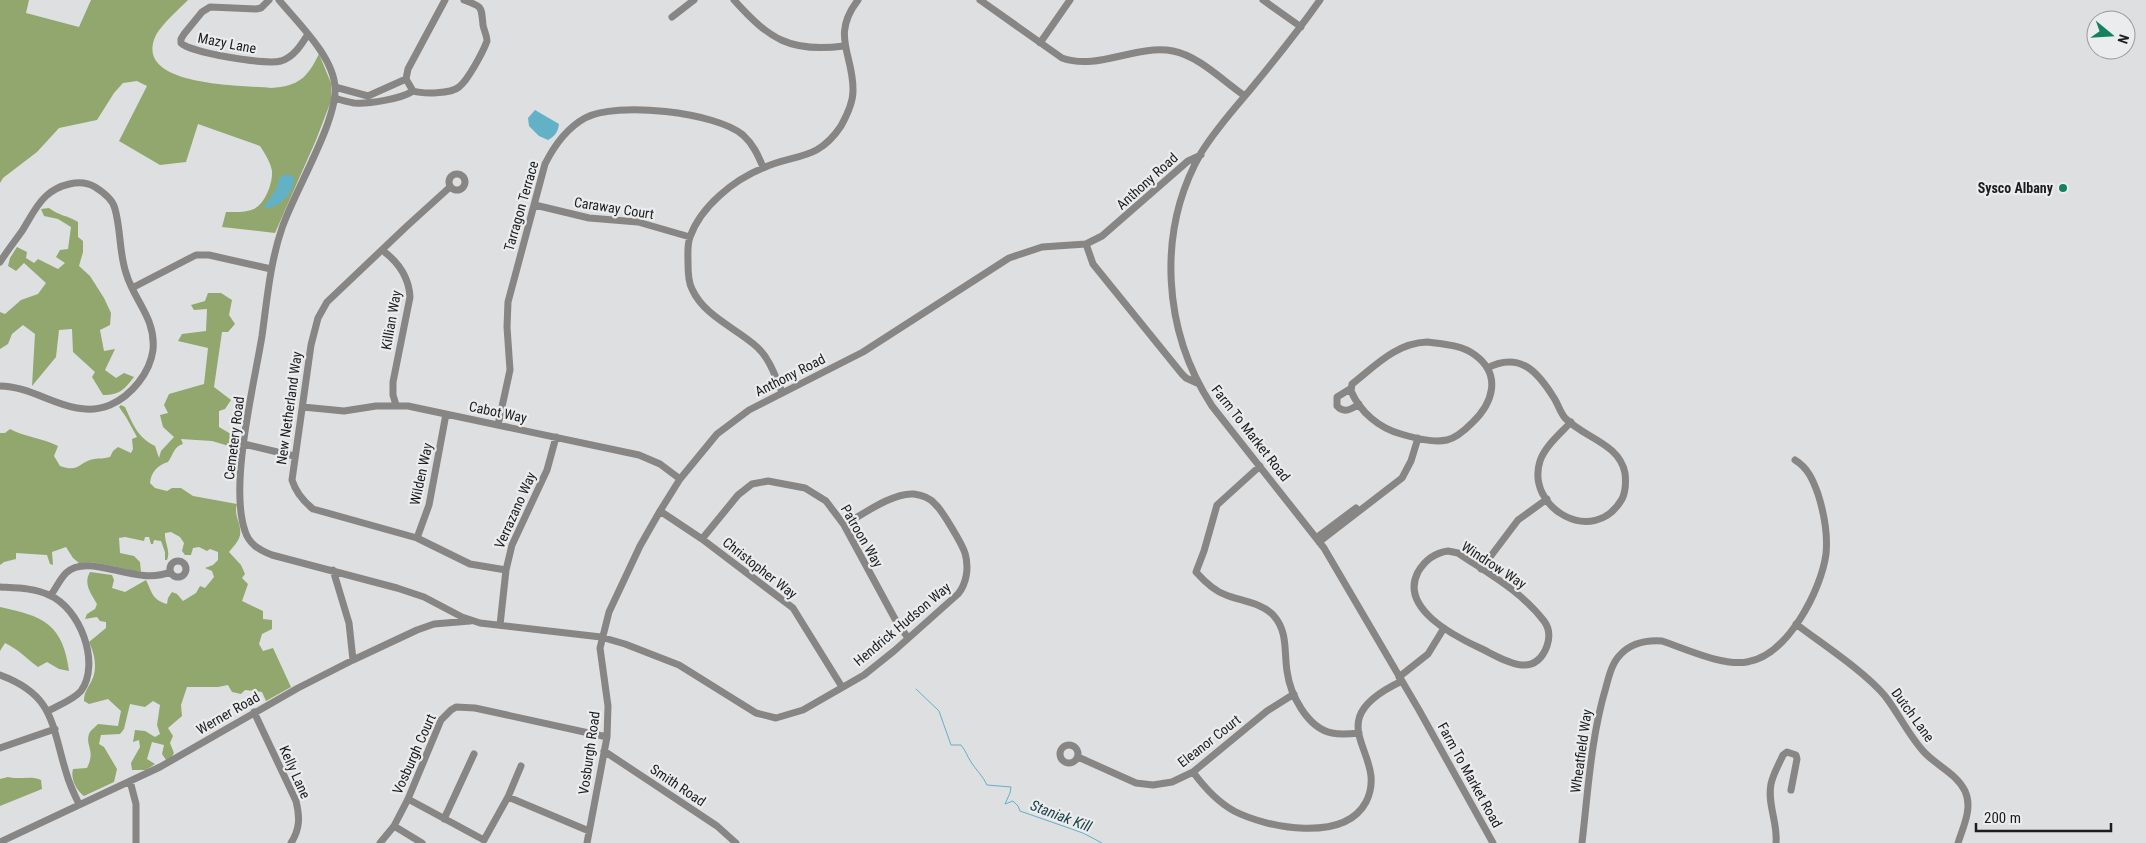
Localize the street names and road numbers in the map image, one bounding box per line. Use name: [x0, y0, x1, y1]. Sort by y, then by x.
street label: Mazy Lane: [196, 30, 258, 57]
street label: Anthony Road: [1113, 149, 1181, 213]
street label: Tarragon Terrace: [500, 159, 542, 253]
street label: Caraway Court: [573, 194, 655, 222]
street label: Killian Way: [378, 289, 404, 351]
street label: New Netherland Way: [273, 350, 305, 466]
street label: Anthony Road: [752, 350, 828, 400]
street label: Farm To Market Road: [1209, 382, 1293, 484]
street label: Cemetery Road: [221, 395, 247, 481]
street label: Cabot Way: [468, 398, 529, 426]
street label: Wilden Way: [407, 441, 435, 507]
street label: Verrazano Way: [491, 469, 539, 551]
street label: Patroon Way: [838, 502, 886, 570]
street label: Christopher Way: [720, 534, 801, 602]
street label: Windrow Way: [1459, 538, 1530, 592]
street label: Hendrick Hudson Way: [850, 579, 954, 669]
street label: Dutch Lane: [1888, 685, 1938, 745]
street label: Werner Road: [194, 689, 262, 737]
street label: Wheatfield Way: [1567, 708, 1595, 794]
street label: Vosburgh Road: [575, 710, 603, 796]
street label: Vosburgh Court: [389, 711, 439, 797]
street label: Eleanor Court: [1174, 712, 1244, 770]
street label: Farm To Market Road: [1435, 720, 1505, 830]
street label: Kelly Lane: [276, 743, 314, 801]
street label: Smith Road: [647, 761, 709, 809]

